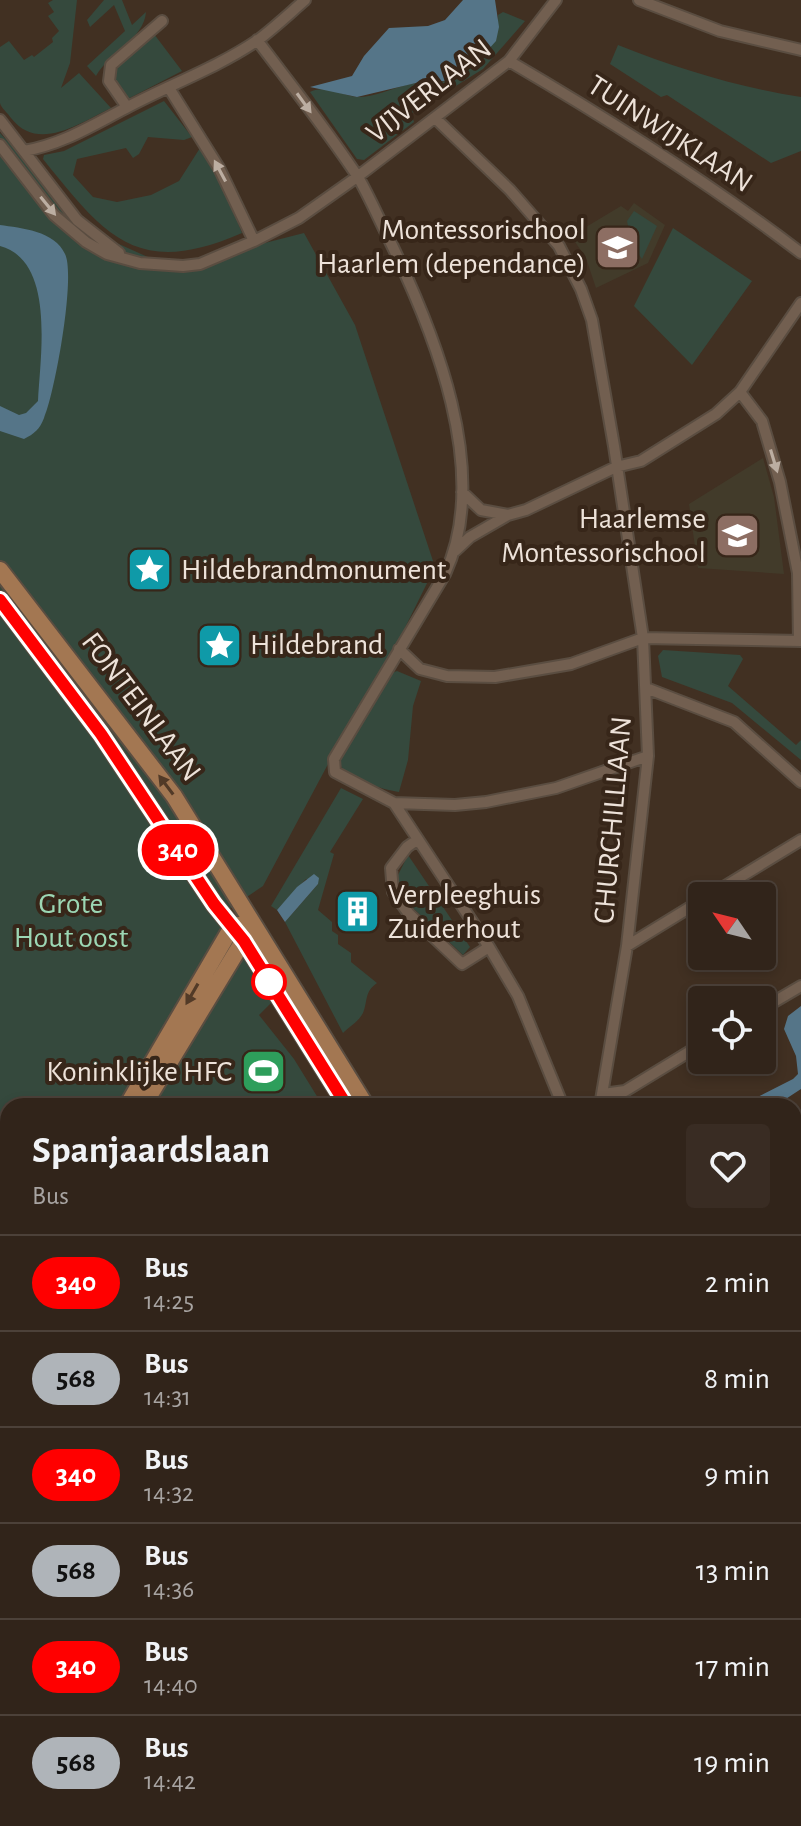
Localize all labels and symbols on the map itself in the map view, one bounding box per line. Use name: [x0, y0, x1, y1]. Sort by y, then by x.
street label: VIJVERLAAN: [361, 33, 497, 149]
street label: TUINWIJKLAAN: [582, 70, 758, 198]
one-way arrow: [295, 92, 311, 113]
one-way arrow: [213, 160, 227, 182]
one-way arrow: [39, 196, 56, 216]
place label: Montessorischool Haarlem (dependance): [317, 215, 586, 279]
school or university icon: Montessorischool Haarlem (dependance): [593, 223, 641, 271]
one-way arrow: [768, 449, 781, 473]
place label: Haarlemse Montessorischool: [501, 504, 706, 568]
school or university icon: Haarlemse Montessorischool: [713, 512, 761, 560]
place icon: Hildebrandmonument: [126, 546, 174, 594]
place label: Hildebrandmonument: [181, 555, 447, 585]
place icon: Hildebrand: [195, 621, 243, 669]
street label: FONTEINLAAN: [76, 627, 206, 787]
place label: Hildebrand: [250, 630, 384, 660]
street label: CHURCHILLLAAN: [589, 715, 637, 925]
one-way arrow: [158, 775, 174, 795]
line badge: 340: [132, 824, 224, 876]
place label: Verpleeghuis Zuiderhout: [388, 880, 541, 944]
north arrow: [688, 882, 776, 970]
building icon: Verpleeghuis Zuiderhout: [333, 888, 381, 936]
park label: Grote Hout oost: [14, 889, 129, 953]
unlabelled marker: [252, 965, 286, 999]
one-way arrow: [186, 983, 200, 1005]
sports icon: Koninklijke HFC: [239, 1048, 287, 1096]
place label: Koninklijke HFC: [46, 1057, 232, 1087]

